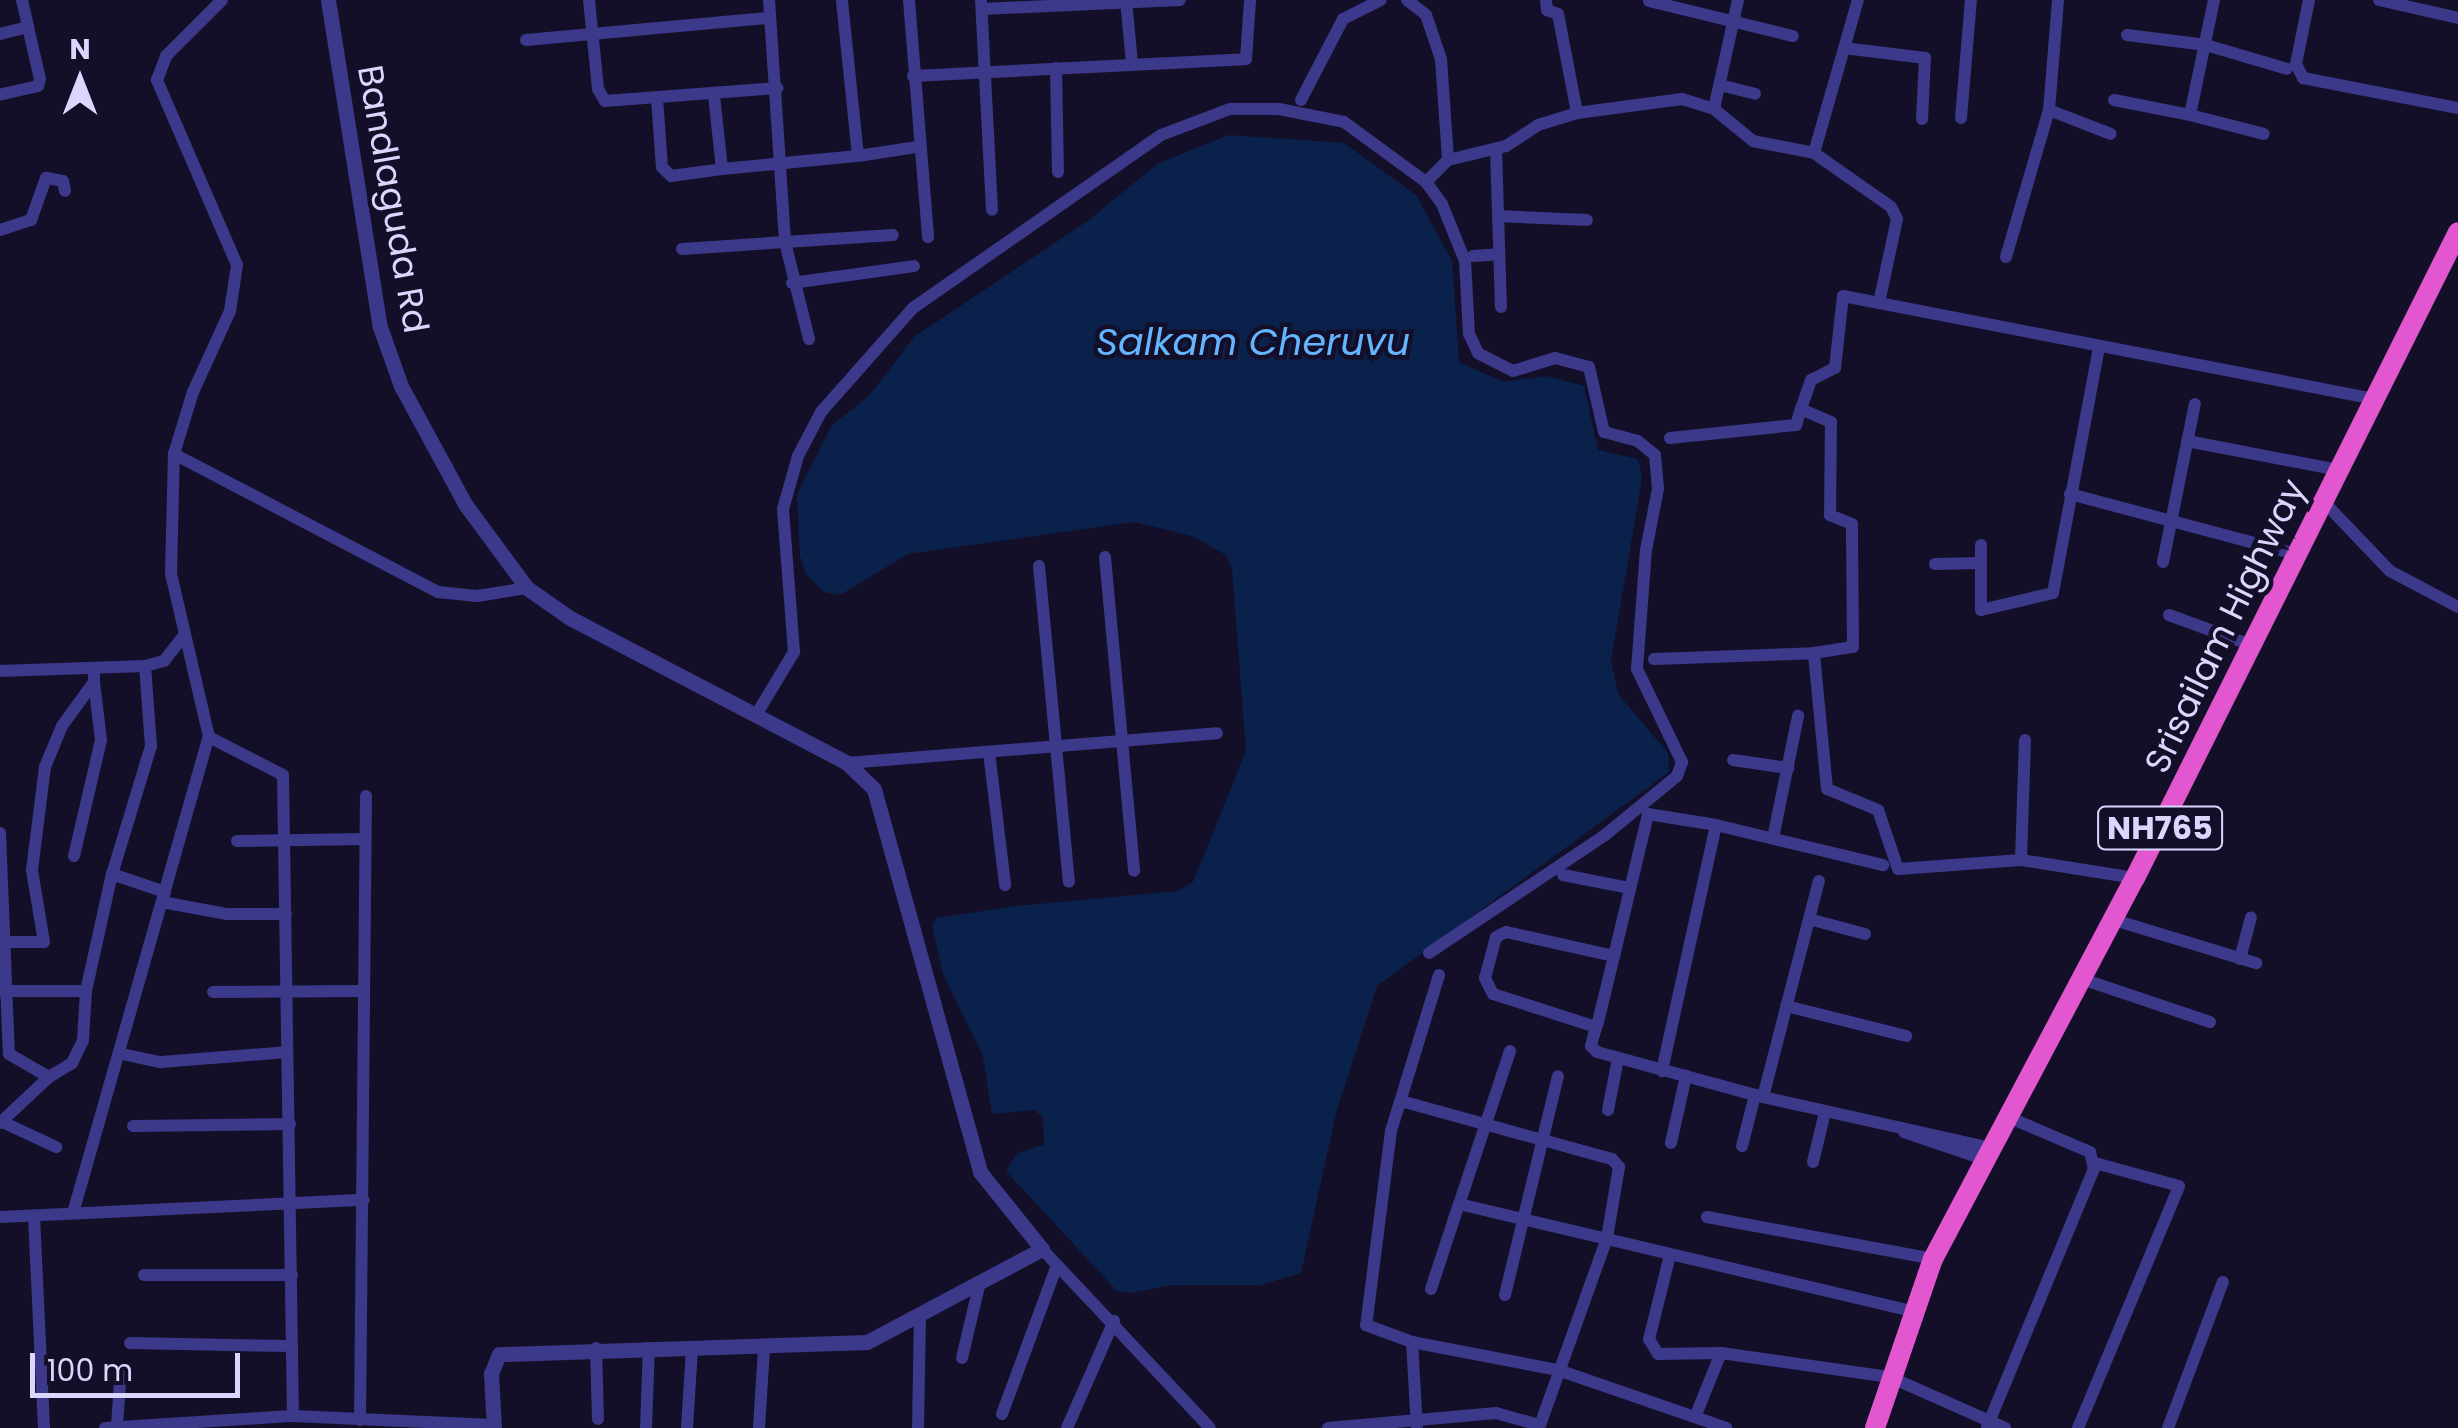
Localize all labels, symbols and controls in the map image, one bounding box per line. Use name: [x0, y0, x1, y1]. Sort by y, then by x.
north arrow: [30, 30, 130, 130]
text: N: [69, 30, 91, 69]
street label: Bandlaguda Rd: [349, 62, 437, 336]
water label: Salkam Cheruvu: [1096, 319, 1410, 365]
street label: Srisailam Highway: [2136, 472, 2314, 780]
road number: NH765: [2095, 801, 2225, 855]
scale bar: [35, 1333, 245, 1395]
text: 100 m: [47, 1349, 133, 1392]

